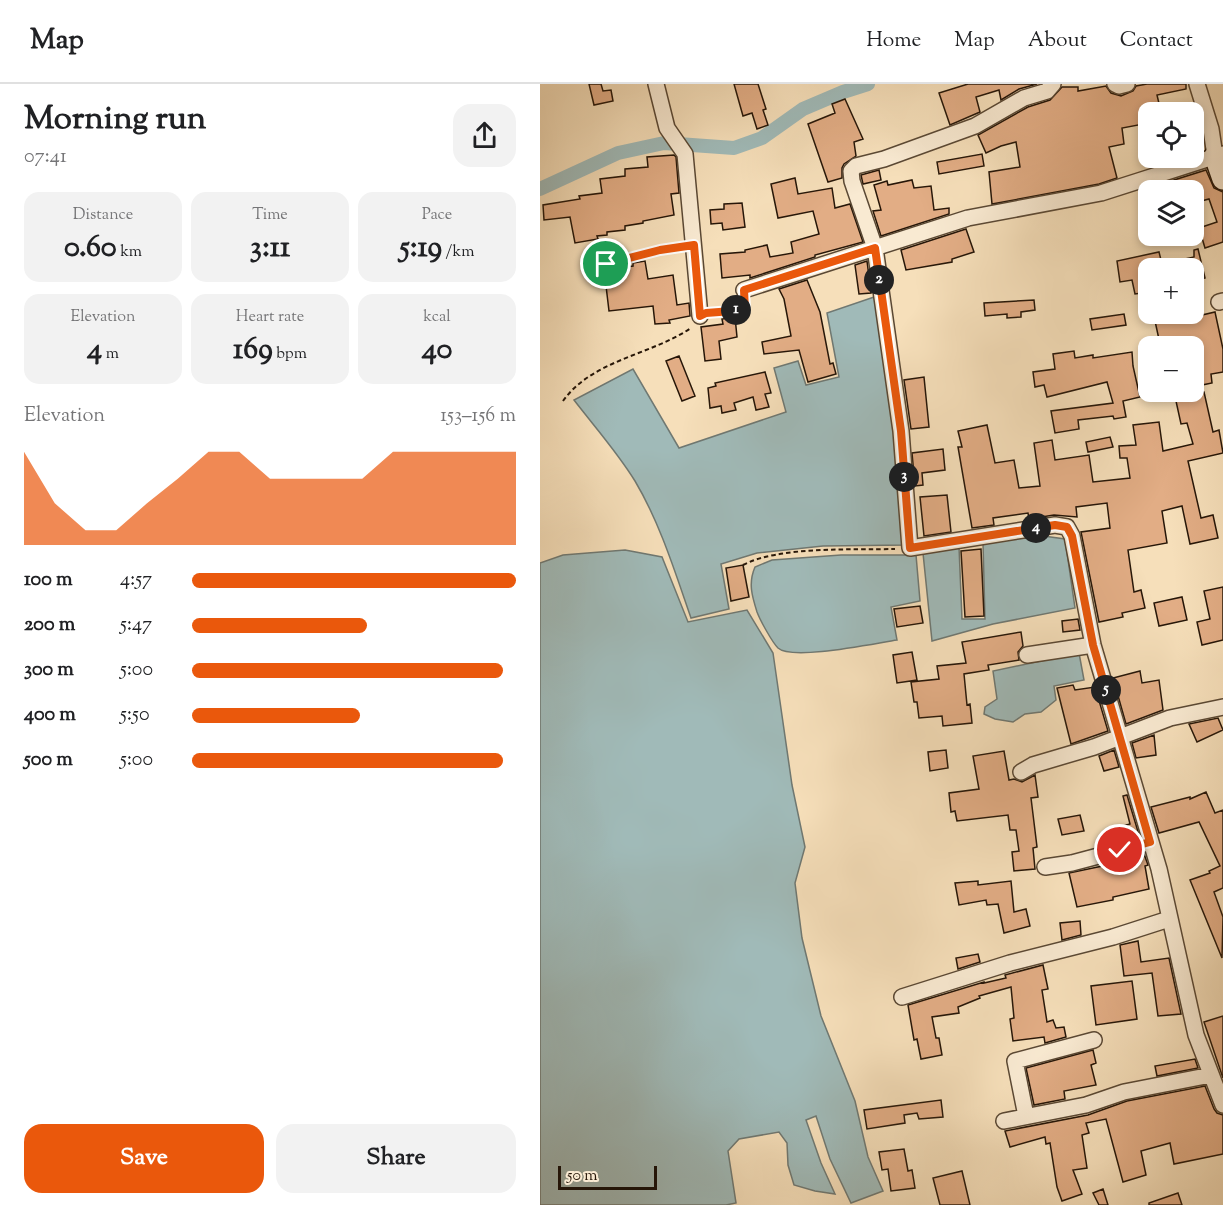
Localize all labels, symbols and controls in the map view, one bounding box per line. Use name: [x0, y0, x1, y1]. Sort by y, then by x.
text: Map: [30, 21, 84, 61]
text: Home: [866, 26, 921, 56]
text: Map: [954, 26, 995, 56]
text: About: [1028, 26, 1087, 56]
text: Contact: [1120, 26, 1193, 56]
text: Morning run: [24, 96, 206, 144]
map controls: [1138, 102, 1204, 402]
button: locate: [1138, 102, 1204, 168]
button: share: [453, 104, 516, 167]
text: 07:41: [24, 143, 67, 172]
button: layers: [1138, 180, 1204, 246]
text: Distance: [73, 204, 133, 227]
text: Time: [252, 204, 288, 227]
text: Pace: [422, 204, 452, 227]
text: 0.60: [64, 227, 117, 270]
text: 3:11: [250, 227, 290, 270]
text: 5:19: [400, 227, 442, 270]
pin: [580, 238, 631, 289]
text: km: [117, 241, 142, 264]
text: /km: [442, 241, 474, 264]
icon: arrive: [589, 247, 622, 280]
button: +: [1138, 258, 1204, 324]
pin: 2: [864, 265, 894, 295]
text: 2: [875, 268, 883, 291]
pin: 1: [721, 295, 751, 325]
text: 1: [733, 298, 739, 321]
text: Elevation: [71, 306, 135, 329]
text: Heart rate: [236, 306, 304, 329]
text: kcal: [423, 306, 451, 329]
text: 4: [87, 329, 102, 372]
text: 169: [233, 329, 273, 372]
text: 40: [422, 329, 452, 372]
button: −: [1138, 336, 1204, 402]
text: m: [102, 343, 119, 366]
text: bpm: [273, 343, 307, 366]
text: Elevation: [24, 402, 105, 431]
text: 153–156 m: [440, 402, 516, 431]
pin: 3: [889, 462, 919, 492]
text: 3: [901, 465, 907, 488]
pin: 4: [1021, 513, 1051, 543]
text: 4: [1032, 516, 1040, 539]
text: 100 m: [24, 566, 73, 595]
text: 4:57: [120, 566, 152, 595]
text: 200 m: [24, 611, 75, 640]
text: 5:47: [120, 611, 152, 640]
text: 300 m: [24, 656, 74, 685]
text: 5:00: [120, 656, 153, 685]
pin: 5: [1091, 675, 1121, 705]
text: 5: [1103, 678, 1109, 701]
text: 400 m: [24, 701, 76, 730]
text: 5:50: [120, 701, 149, 730]
text: 500 m: [24, 746, 73, 775]
text: 5:00: [120, 746, 153, 775]
pin: [1094, 824, 1145, 875]
icon: check: [1103, 833, 1136, 866]
button: Save: [24, 1124, 264, 1193]
button: Share: [276, 1124, 516, 1193]
scale bar: [558, 1163, 657, 1190]
text: 50 m: [567, 1165, 598, 1188]

